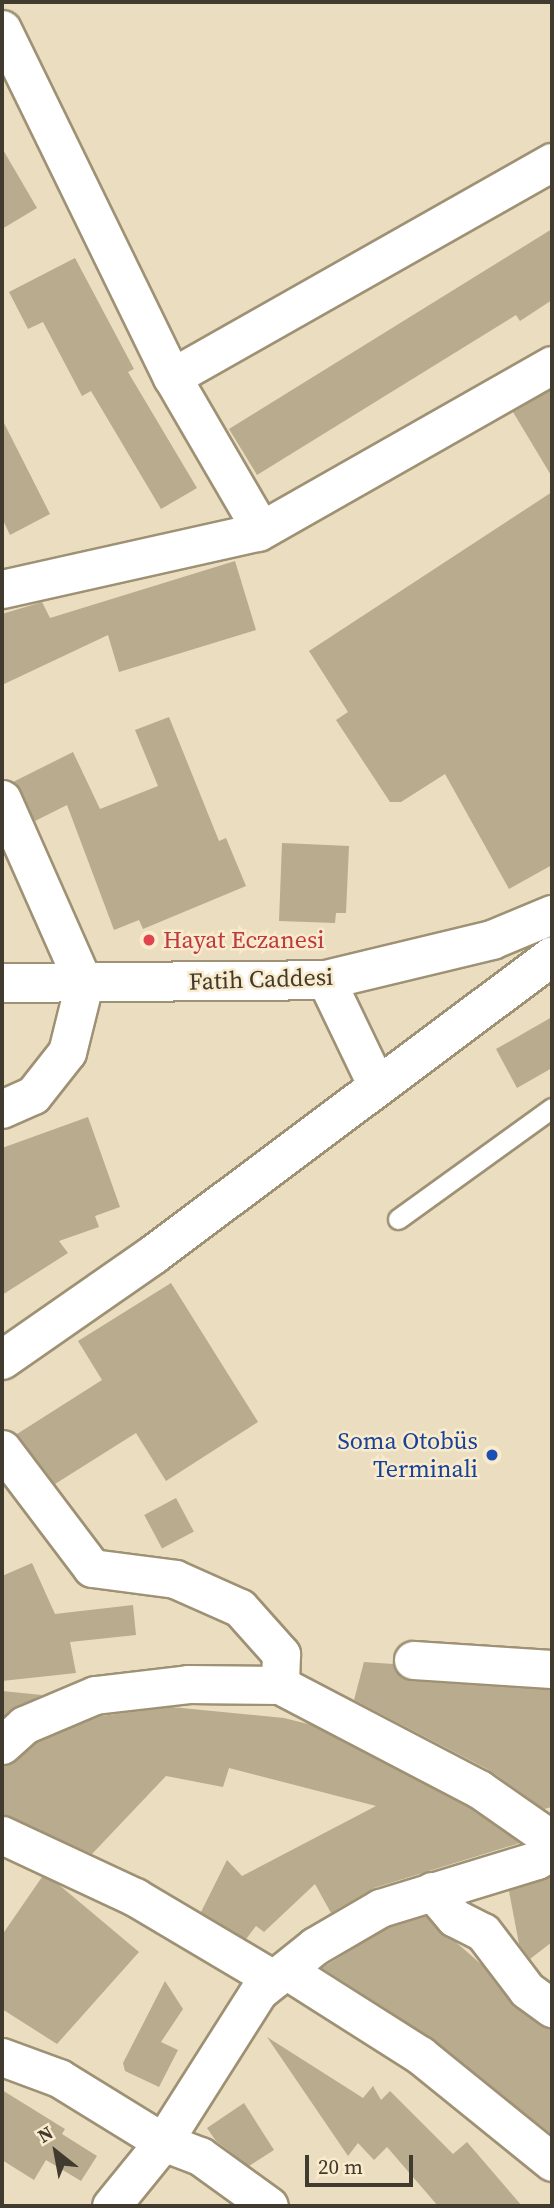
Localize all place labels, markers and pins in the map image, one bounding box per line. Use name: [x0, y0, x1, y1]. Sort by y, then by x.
place label: Hayat Eczanesi: [163, 926, 324, 954]
marker: Hayat Eczanesi: [141, 932, 157, 948]
place label: Soma Otobüs Terminali: [337, 1427, 478, 1483]
marker: Soma Otobüs Terminali: [484, 1447, 500, 1463]

